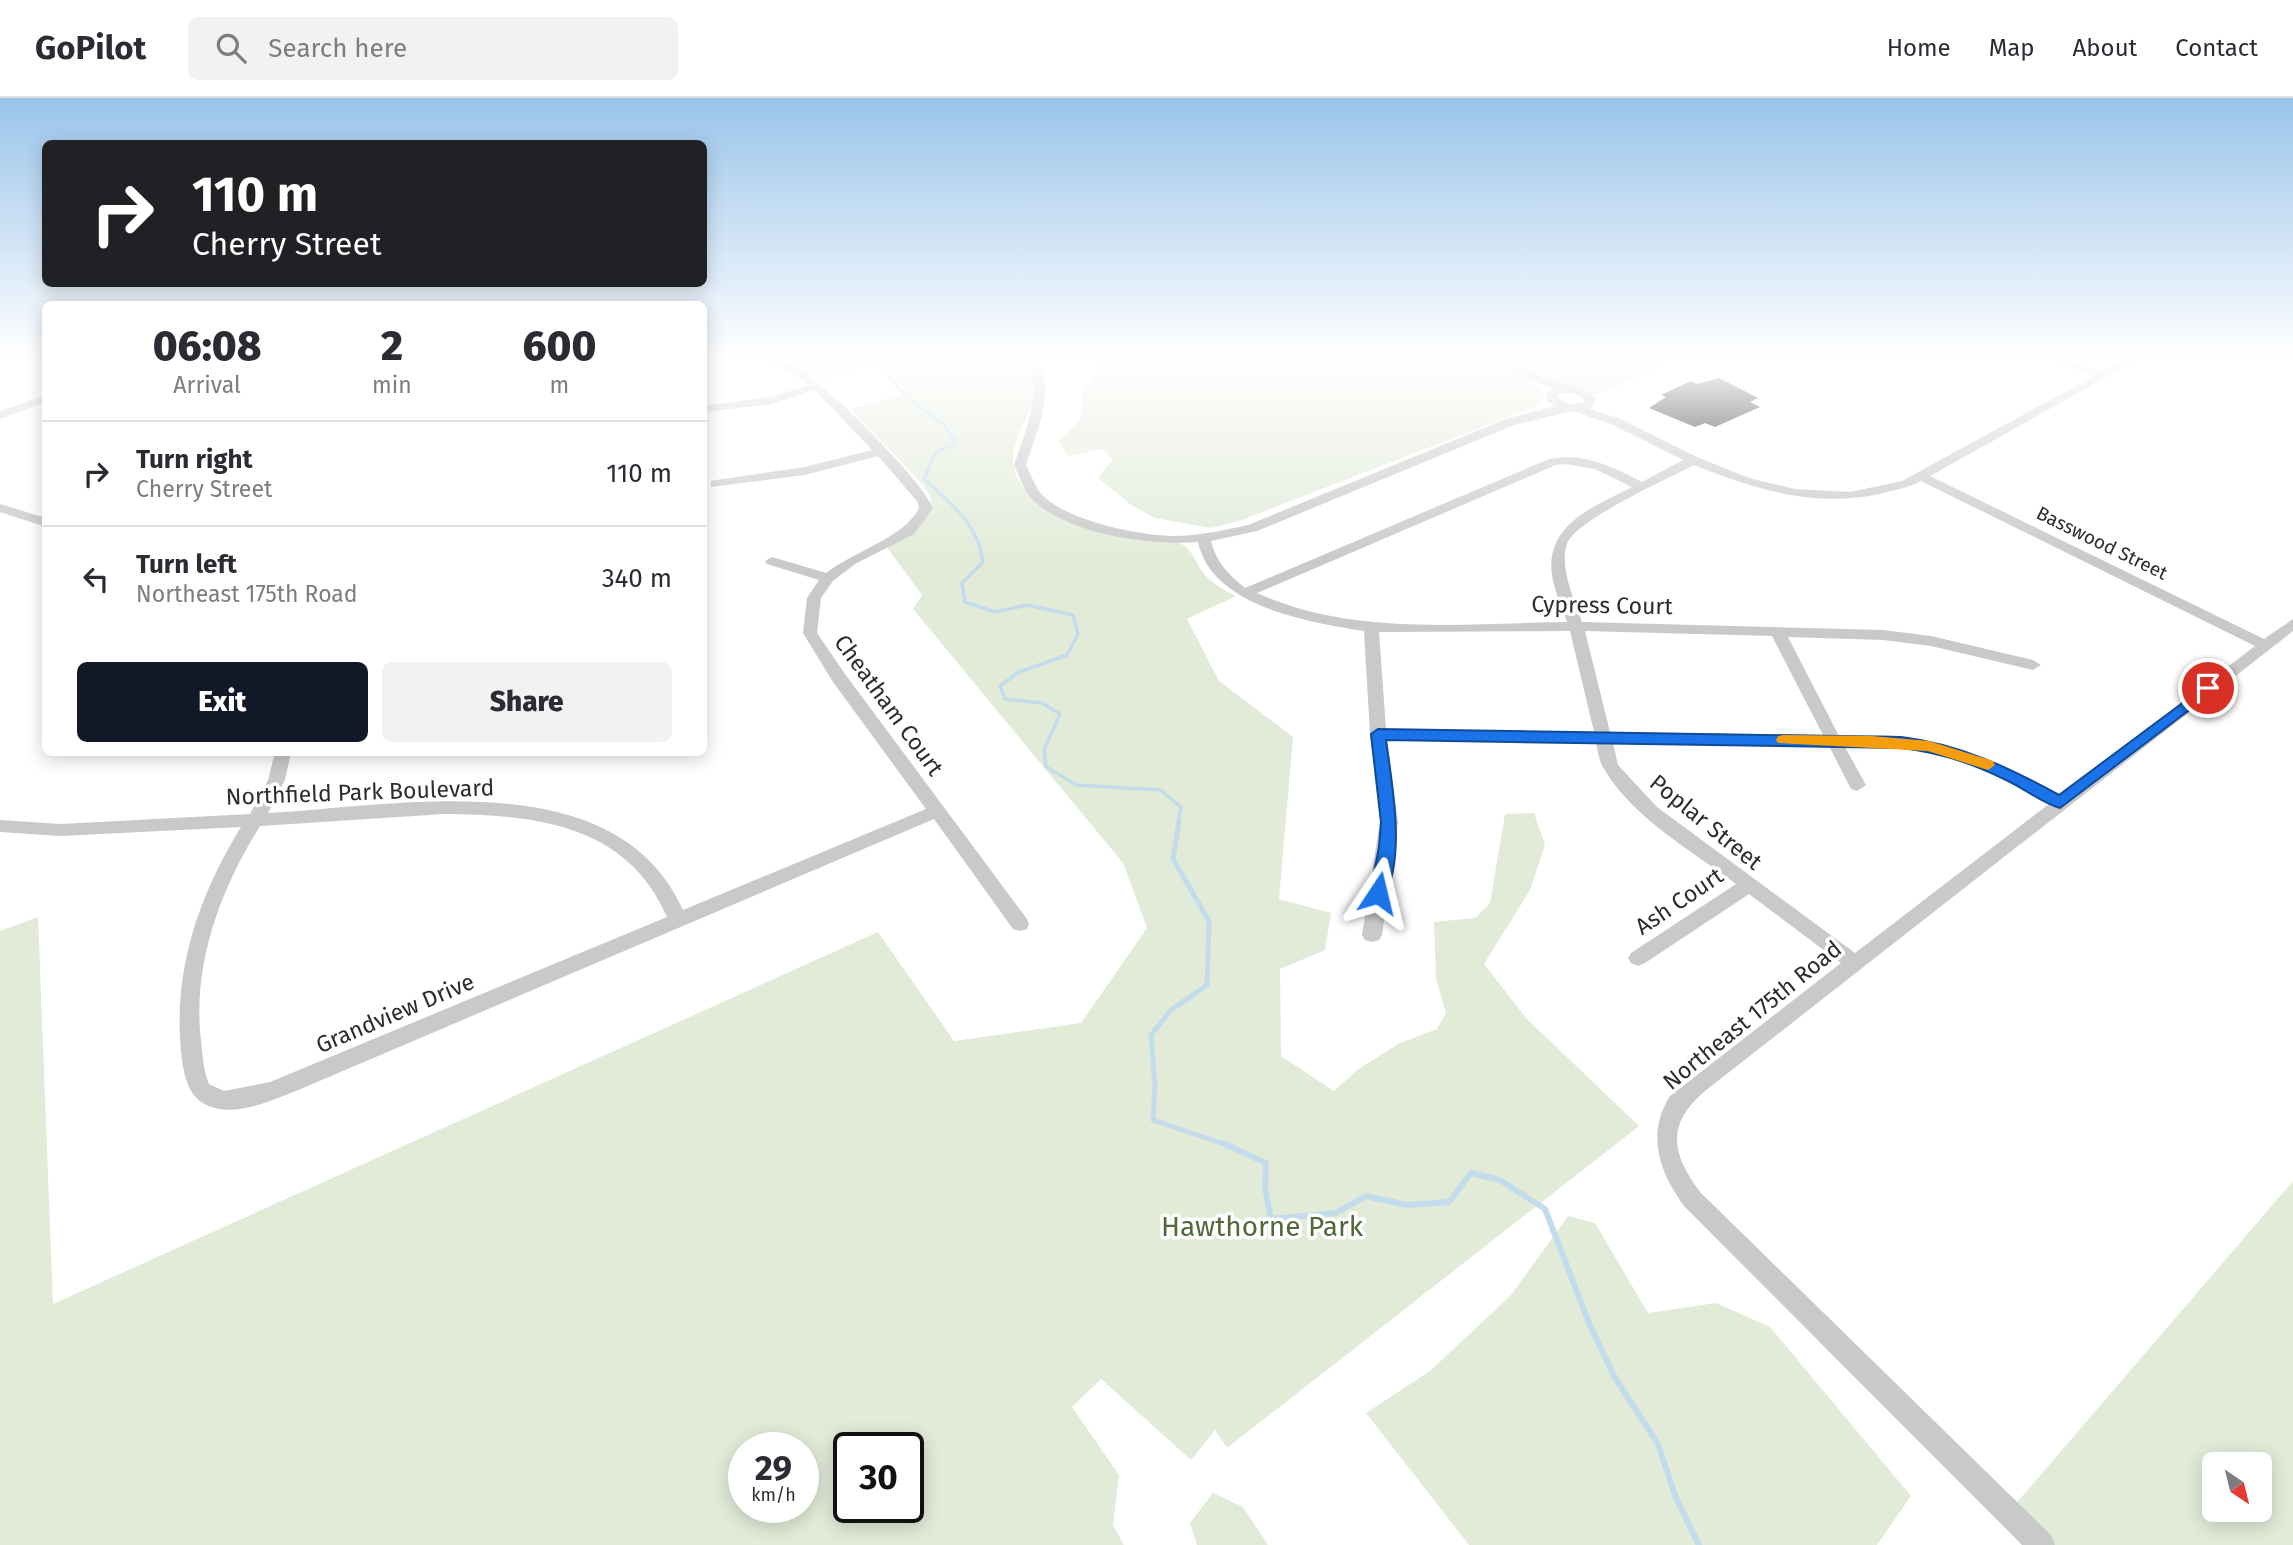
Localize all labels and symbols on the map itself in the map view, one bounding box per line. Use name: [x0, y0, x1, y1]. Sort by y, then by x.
street label: Basswood Street: [2033, 501, 2171, 585]
street label: Cypress Court: [1531, 590, 1674, 620]
street label: Cheatham Court: [828, 629, 950, 782]
pin: [2178, 658, 2238, 718]
street label: Poplar Street: [1644, 768, 1768, 876]
street label: Northfield Park Boulevard: [225, 773, 495, 811]
position arrow: [1341, 856, 1415, 930]
street label: Ash Court: [1630, 861, 1729, 941]
street label: Northeast 175th Road: [1657, 934, 1847, 1096]
street label: Grandview Drive: [312, 967, 478, 1059]
park label: Hawthorne Park: [1161, 1210, 1364, 1243]
speed limit sign: 30: [833, 1432, 924, 1523]
north arrow: [2202, 1452, 2272, 1522]

